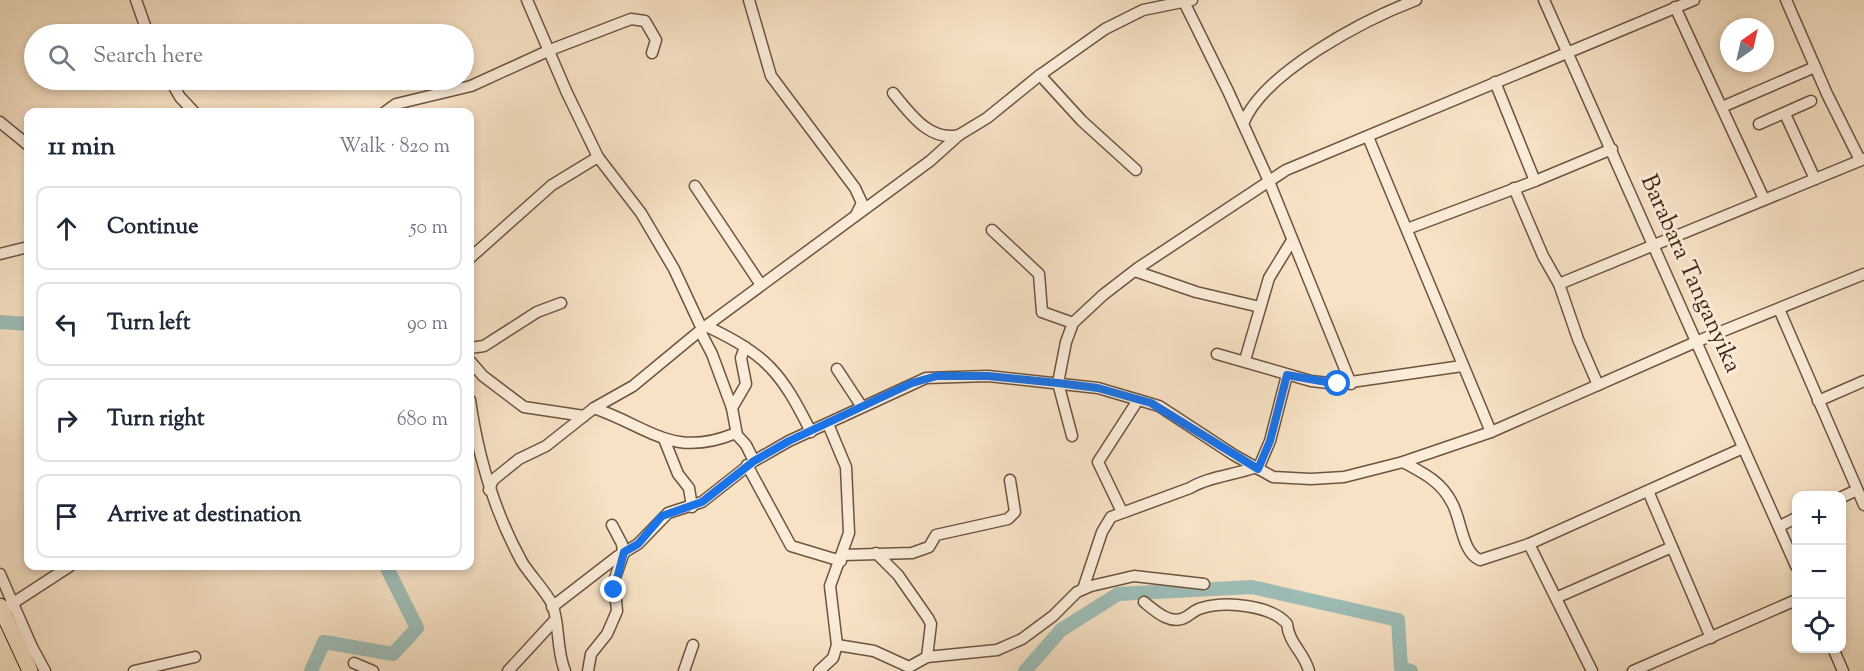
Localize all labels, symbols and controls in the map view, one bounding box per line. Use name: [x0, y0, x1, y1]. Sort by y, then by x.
north arrow: [1720, 18, 1774, 72]
search box: [24, 24, 474, 90]
icon: search: [45, 41, 78, 74]
text: Search here: [93, 41, 203, 73]
text: 11 min: [48, 129, 115, 166]
text: Walk · 820 m: [339, 133, 450, 162]
street label: Barabara Tanganyika: [1631, 169, 1749, 379]
icon: ahead: [50, 212, 83, 245]
text: Continue: [107, 212, 198, 244]
text: 50 m: [410, 214, 448, 243]
icon: left: [50, 308, 83, 341]
text: Turn left: [107, 308, 190, 340]
text: 90 m: [407, 310, 448, 339]
route start: [1324, 370, 1350, 396]
icon: right: [50, 404, 83, 437]
text: Turn right: [107, 404, 204, 436]
text: 680 m: [397, 406, 448, 435]
map controls: [1792, 491, 1846, 653]
button: +: [1792, 491, 1846, 545]
icon: arrive: [50, 500, 83, 533]
text: Arrive at destination: [107, 500, 302, 532]
button: −: [1792, 545, 1846, 599]
route end: [600, 576, 626, 602]
button: locate: [1792, 599, 1846, 653]

